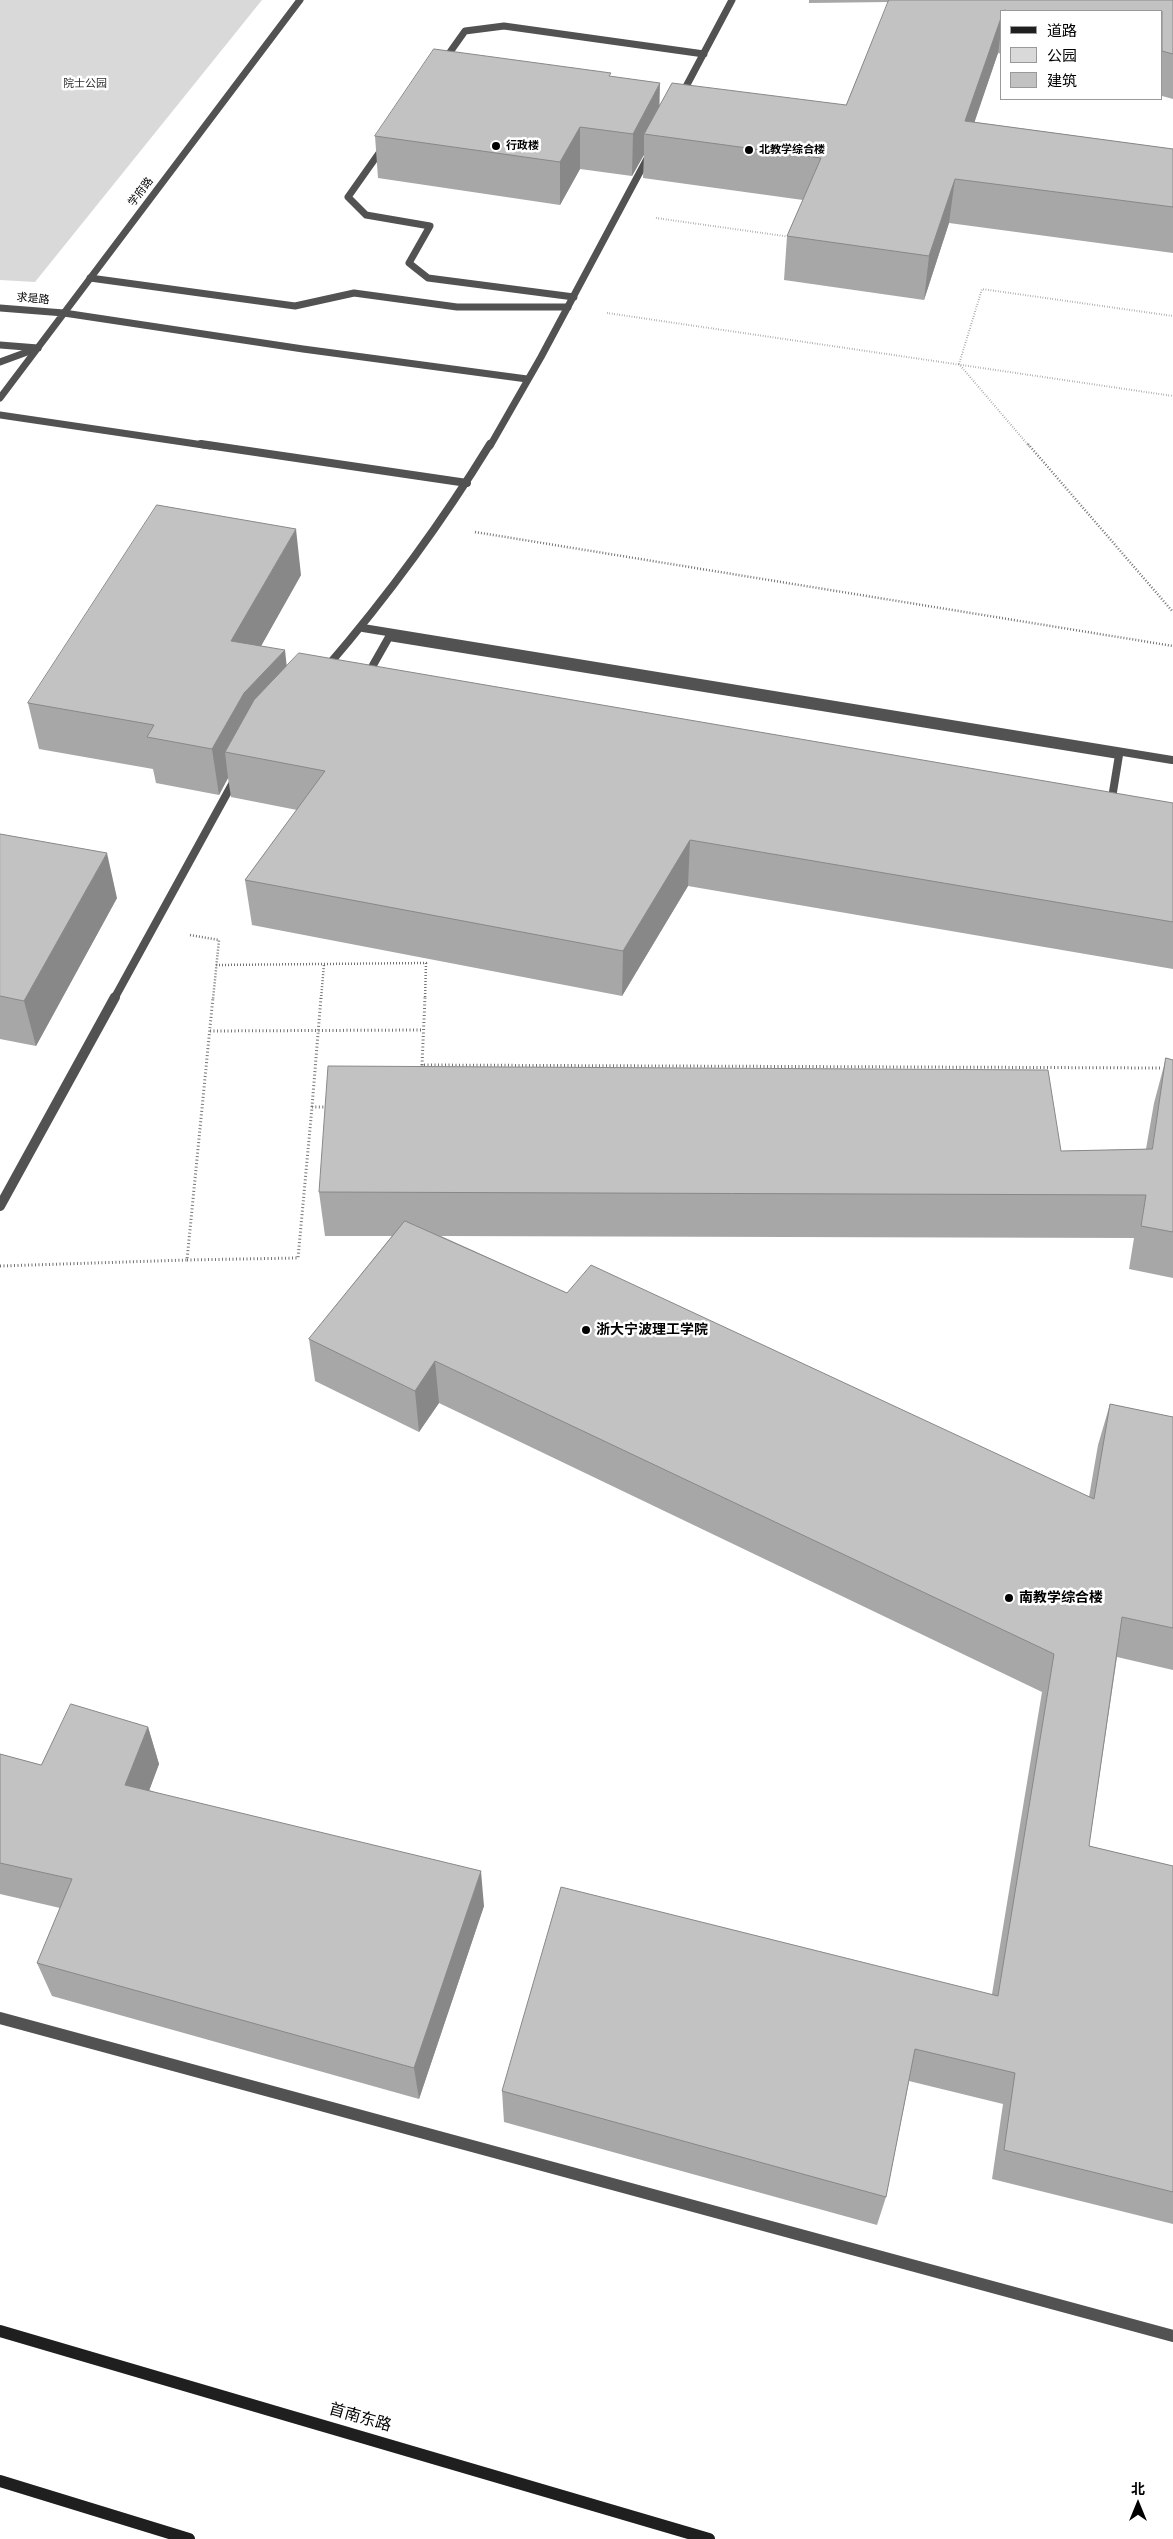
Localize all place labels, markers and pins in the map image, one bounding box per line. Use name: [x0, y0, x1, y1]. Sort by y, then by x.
place label: 行政楼: [506, 139, 539, 153]
marker: 行政楼: [490, 140, 502, 152]
place label: 北教学综合楼: [759, 143, 825, 157]
marker: 北教学综合楼: [743, 144, 755, 156]
place label: 浙大宁波理工学院: [596, 1322, 708, 1338]
marker: 浙大宁波理工学院: [580, 1324, 592, 1336]
place label: 南教学综合楼: [1019, 1590, 1103, 1606]
marker: 南教学综合楼: [1003, 1592, 1015, 1604]

